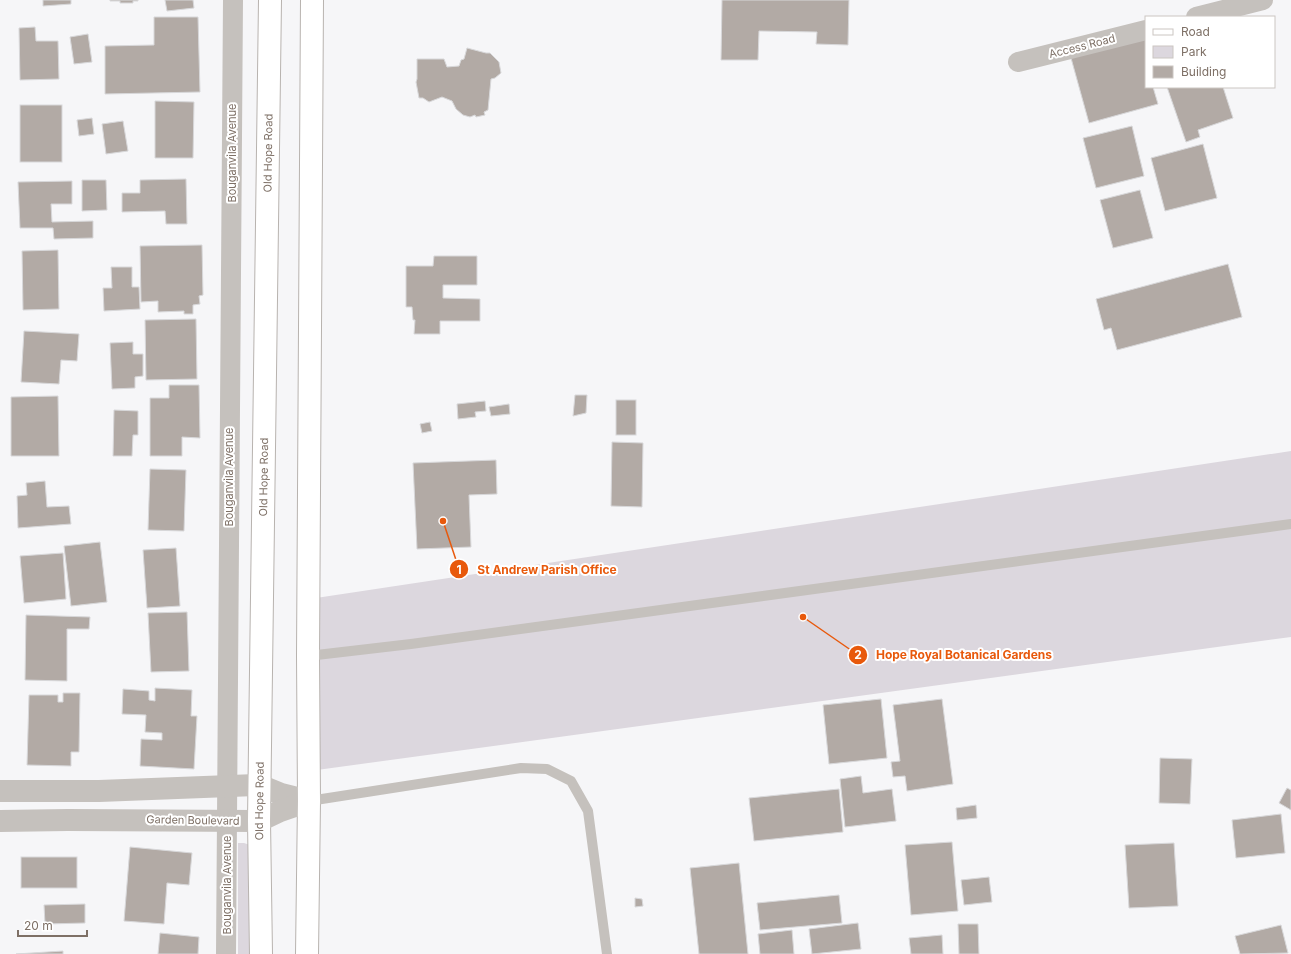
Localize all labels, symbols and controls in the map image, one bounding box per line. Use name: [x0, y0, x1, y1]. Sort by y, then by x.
legend: [1145, 16, 1275, 88]
text: Road: [1181, 24, 1210, 39]
street label: Access Road: [1047, 31, 1117, 61]
text: Park: [1181, 44, 1207, 59]
text: Building: [1181, 64, 1226, 79]
street label: Bouganvila Avenue: [225, 104, 239, 202]
street label: Old Hope Road: [260, 114, 275, 192]
street label: Bouganvila Avenue: [222, 428, 236, 526]
street label: Old Hope Road: [256, 438, 271, 516]
callout: St Andrew Parish Office: [449, 557, 625, 581]
text: 1: [456, 562, 462, 577]
text: St Andrew Parish Office: [477, 562, 617, 577]
callout: Hope Royal Botanical Gardens: [848, 643, 1060, 667]
text: 2: [854, 647, 862, 662]
text: Hope Royal Botanical Gardens: [876, 647, 1052, 662]
street label: Old Hope Road: [252, 762, 267, 840]
street label: Garden Boulevard: [146, 812, 240, 828]
street label: Bouganvila Avenue: [220, 836, 234, 934]
scale bar: [18, 912, 87, 938]
text: 20 m: [24, 918, 53, 933]

